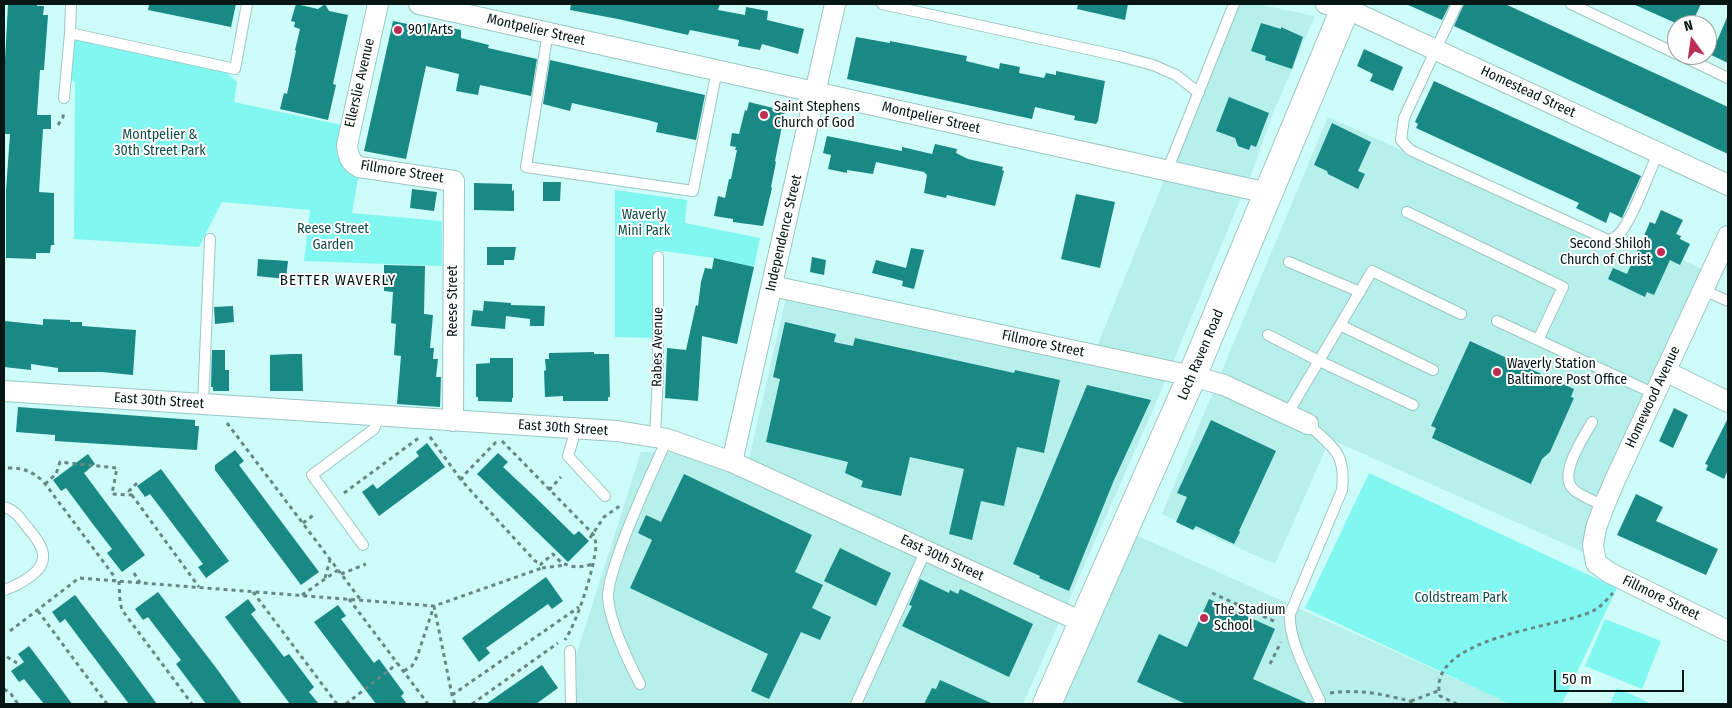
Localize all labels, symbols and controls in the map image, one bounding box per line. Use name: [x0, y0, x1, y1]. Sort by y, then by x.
street label: Montpelier Street: [485, 11, 587, 49]
north arrow: [1667, 15, 1717, 65]
text: N: [1682, 17, 1695, 35]
place label: 901 Arts: [408, 22, 453, 38]
marker: 901 Arts: [392, 24, 404, 36]
street label: Ellerslie Avenue: [342, 37, 378, 129]
street label: Homestead Street: [1478, 63, 1578, 121]
place label: Saint Stephens Church of God: [774, 99, 860, 132]
street label: Montpelier Street: [880, 99, 982, 137]
marker: Saint Stephens Church of God: [758, 109, 770, 121]
park label: Montpelier & 30th Street Park: [114, 127, 206, 160]
street label: Fillmore Street: [359, 157, 445, 187]
street label: Independence Street: [762, 173, 806, 293]
park label: Waverly Mini Park: [618, 207, 670, 240]
park label: Reese Street Garden: [297, 221, 369, 253]
place label: Second Shiloh Church of Christ: [1560, 236, 1651, 268]
marker: Second Shiloh Church of Christ: [1655, 246, 1667, 258]
street label: Reese Street: [445, 265, 461, 337]
district label: BETTER WAVERLY: [278, 272, 398, 290]
street label: Rabes Avenue: [649, 307, 667, 387]
street label: Loch Raven Road: [1174, 307, 1228, 403]
street label: Fillmore Street: [1000, 327, 1086, 361]
street label: Homewood Avenue: [1622, 343, 1684, 451]
place label: Waverly Station Baltimore Post Office: [1507, 356, 1627, 388]
marker: Waverly Station Baltimore Post Office: [1491, 366, 1503, 378]
street label: East 30th Street: [113, 389, 205, 413]
street label: East 30th Street: [517, 416, 609, 440]
street label: East 30th Street: [898, 531, 986, 585]
street label: Fillmore Street: [1620, 572, 1702, 624]
park label: Coldstream Park: [1415, 590, 1507, 606]
place label: The Stadium School: [1214, 602, 1285, 634]
marker: The Stadium School: [1198, 612, 1210, 624]
scale bar: [1557, 660, 1687, 692]
text: 50 m: [1562, 670, 1592, 688]

